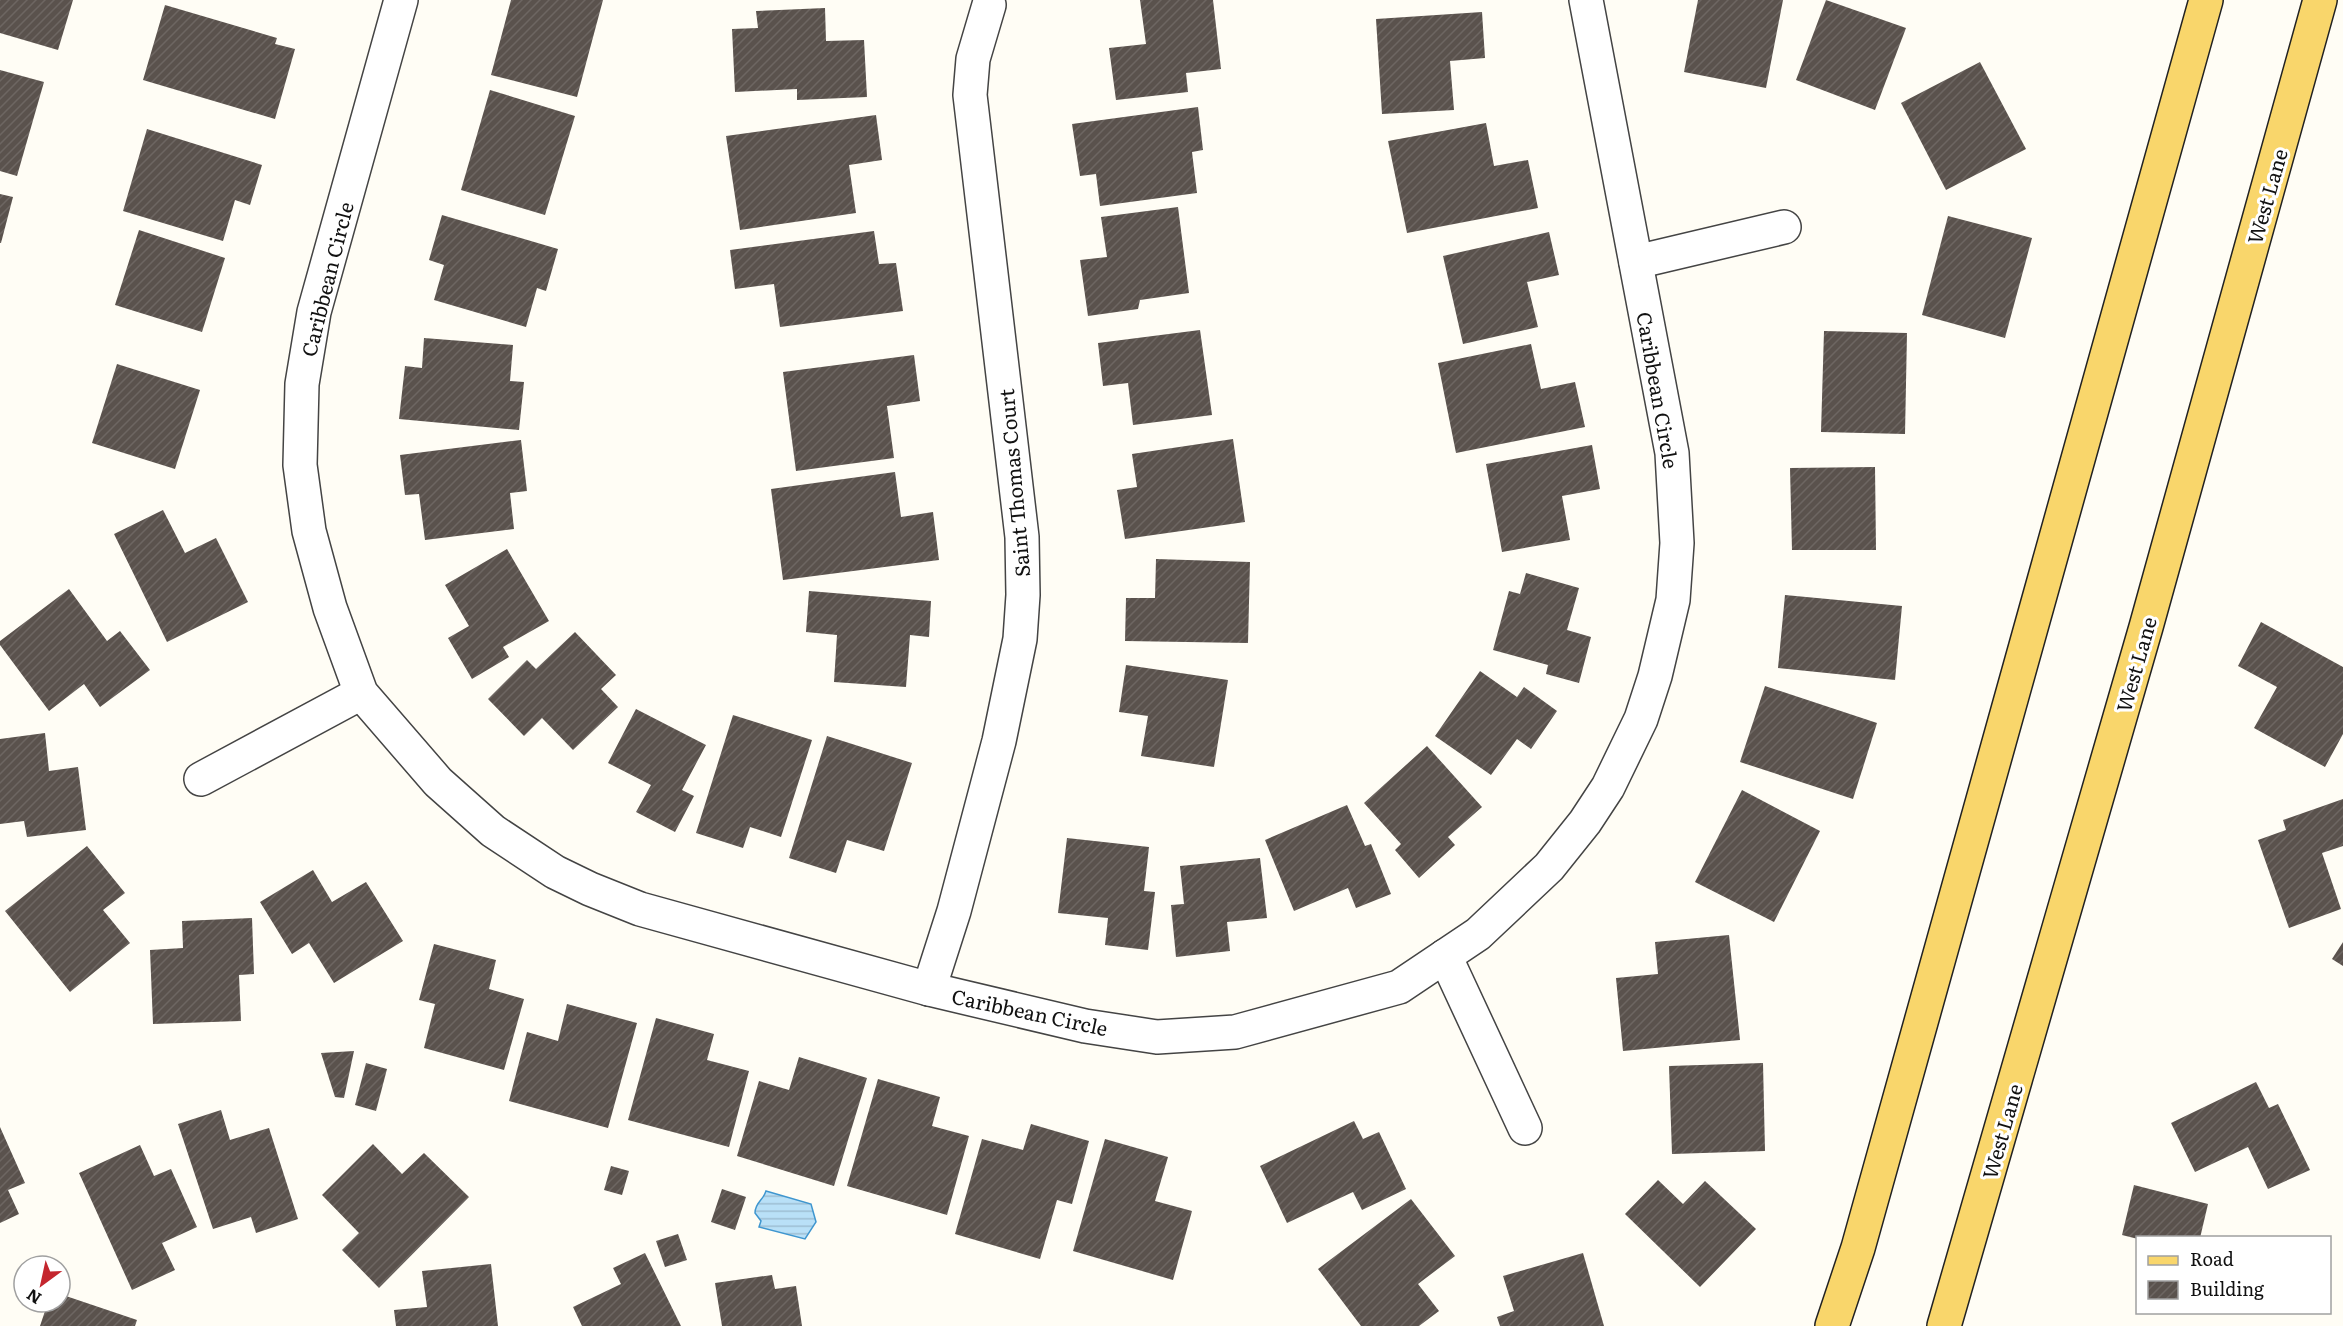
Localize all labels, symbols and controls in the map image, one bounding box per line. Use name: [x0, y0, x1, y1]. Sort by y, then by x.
street label: West Lane: [2238, 145, 2294, 247]
street label: Caribbean Circle: [292, 198, 360, 360]
street label: Caribbean Circle: [1630, 309, 1688, 471]
street label: Saint Thomas Court: [990, 388, 1036, 578]
street label: West Lane: [2107, 613, 2163, 715]
street label: Caribbean Circle: [949, 980, 1111, 1042]
street label: West Lane: [1973, 1080, 2029, 1182]
legend: [2136, 1236, 2331, 1314]
text: Road: [2190, 1245, 2234, 1272]
north arrow: [12, 1254, 72, 1314]
text: Building: [2190, 1275, 2265, 1302]
text: N: [21, 1284, 45, 1311]

